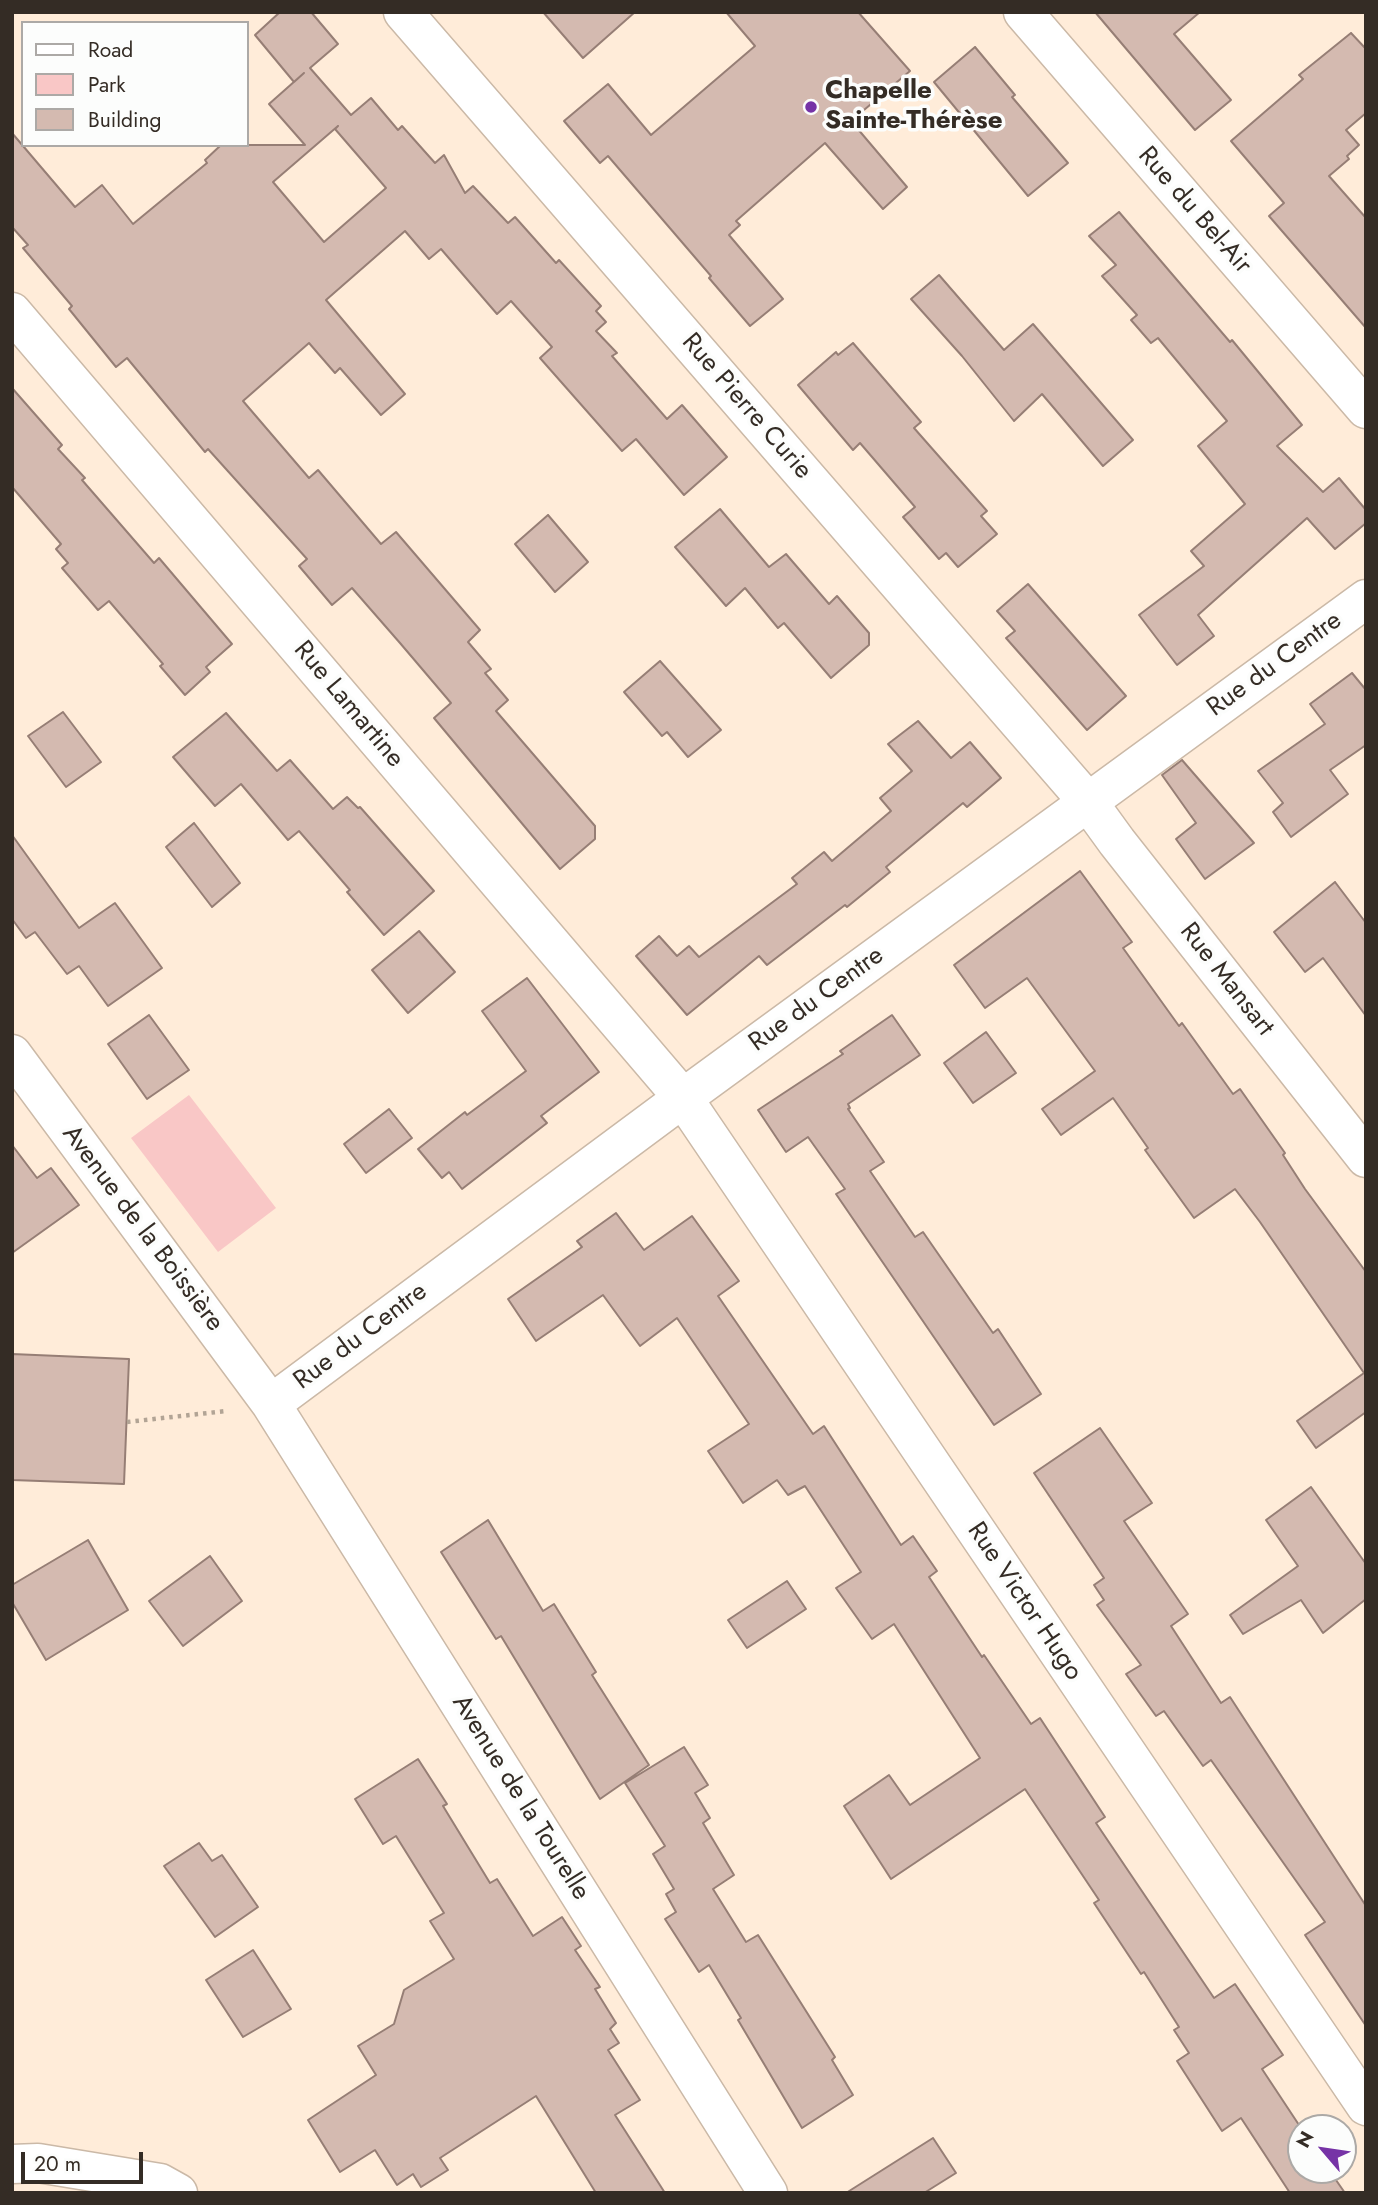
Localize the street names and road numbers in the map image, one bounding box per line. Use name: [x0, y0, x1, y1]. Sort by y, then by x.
street label: Rue du Bel-Air: [1130, 141, 1258, 281]
street label: Rue Pierre Curie: [674, 328, 818, 486]
street label: Rue du Centre: [1202, 606, 1348, 724]
street label: Rue Lamartine: [286, 635, 410, 775]
street label: Rue Mansart: [1172, 917, 1280, 1043]
street label: Rue du Centre: [744, 941, 890, 1059]
street label: Avenue de la Boissière: [54, 1120, 230, 1338]
street label: Rue du Centre: [288, 1277, 434, 1397]
street label: Rue Victor Hugo: [960, 1517, 1088, 1687]
street label: Avenue de la Tourelle: [444, 1690, 596, 1906]

